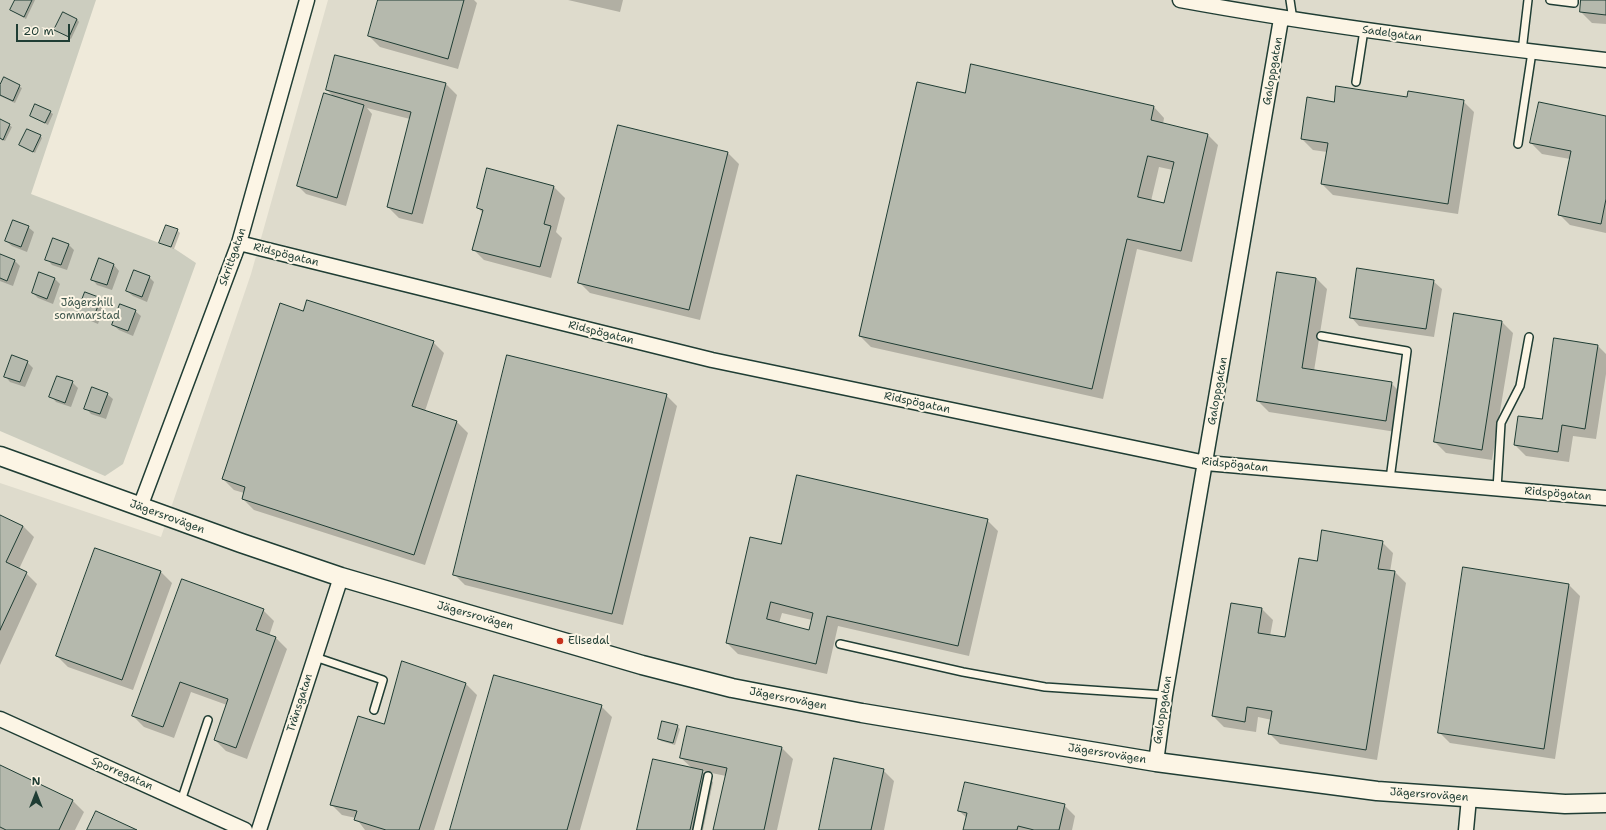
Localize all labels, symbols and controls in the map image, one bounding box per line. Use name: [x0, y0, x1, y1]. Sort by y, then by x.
scale bar: [18, 16, 72, 42]
text: 20 m: [23, 23, 54, 39]
street label: Sadelgatan: [1361, 23, 1423, 45]
street label: Galoppgatan: [1261, 36, 1285, 106]
street label: Skrittgatan: [217, 226, 249, 288]
street label: Ridspögatan: [252, 240, 320, 270]
park label: Jägershill sommarstad: [54, 296, 120, 322]
street label: Ridspögatan: [567, 318, 635, 348]
street label: Galoppgatan: [1206, 356, 1230, 426]
street label: Ridspögatan: [883, 390, 951, 416]
street label: Ridspögatan: [1201, 455, 1269, 475]
street label: Ridspögatan: [1524, 485, 1592, 503]
street label: Jägersrovägen: [128, 497, 206, 537]
street label: Jägersrovägen: [435, 599, 515, 633]
place label: Elisedal: [568, 634, 609, 648]
marker: Elisedal: [555, 636, 565, 646]
street label: Tränsgatan: [284, 672, 316, 734]
street label: Galoppgatan: [1151, 675, 1175, 745]
street label: Jägersrovägen: [748, 685, 828, 713]
street label: Jägersrovägen: [1067, 741, 1147, 767]
street label: Sporregatan: [89, 755, 155, 793]
north arrow: [16, 774, 56, 814]
text: N: [32, 774, 40, 789]
street label: Jägersrovägen: [1389, 786, 1469, 804]

